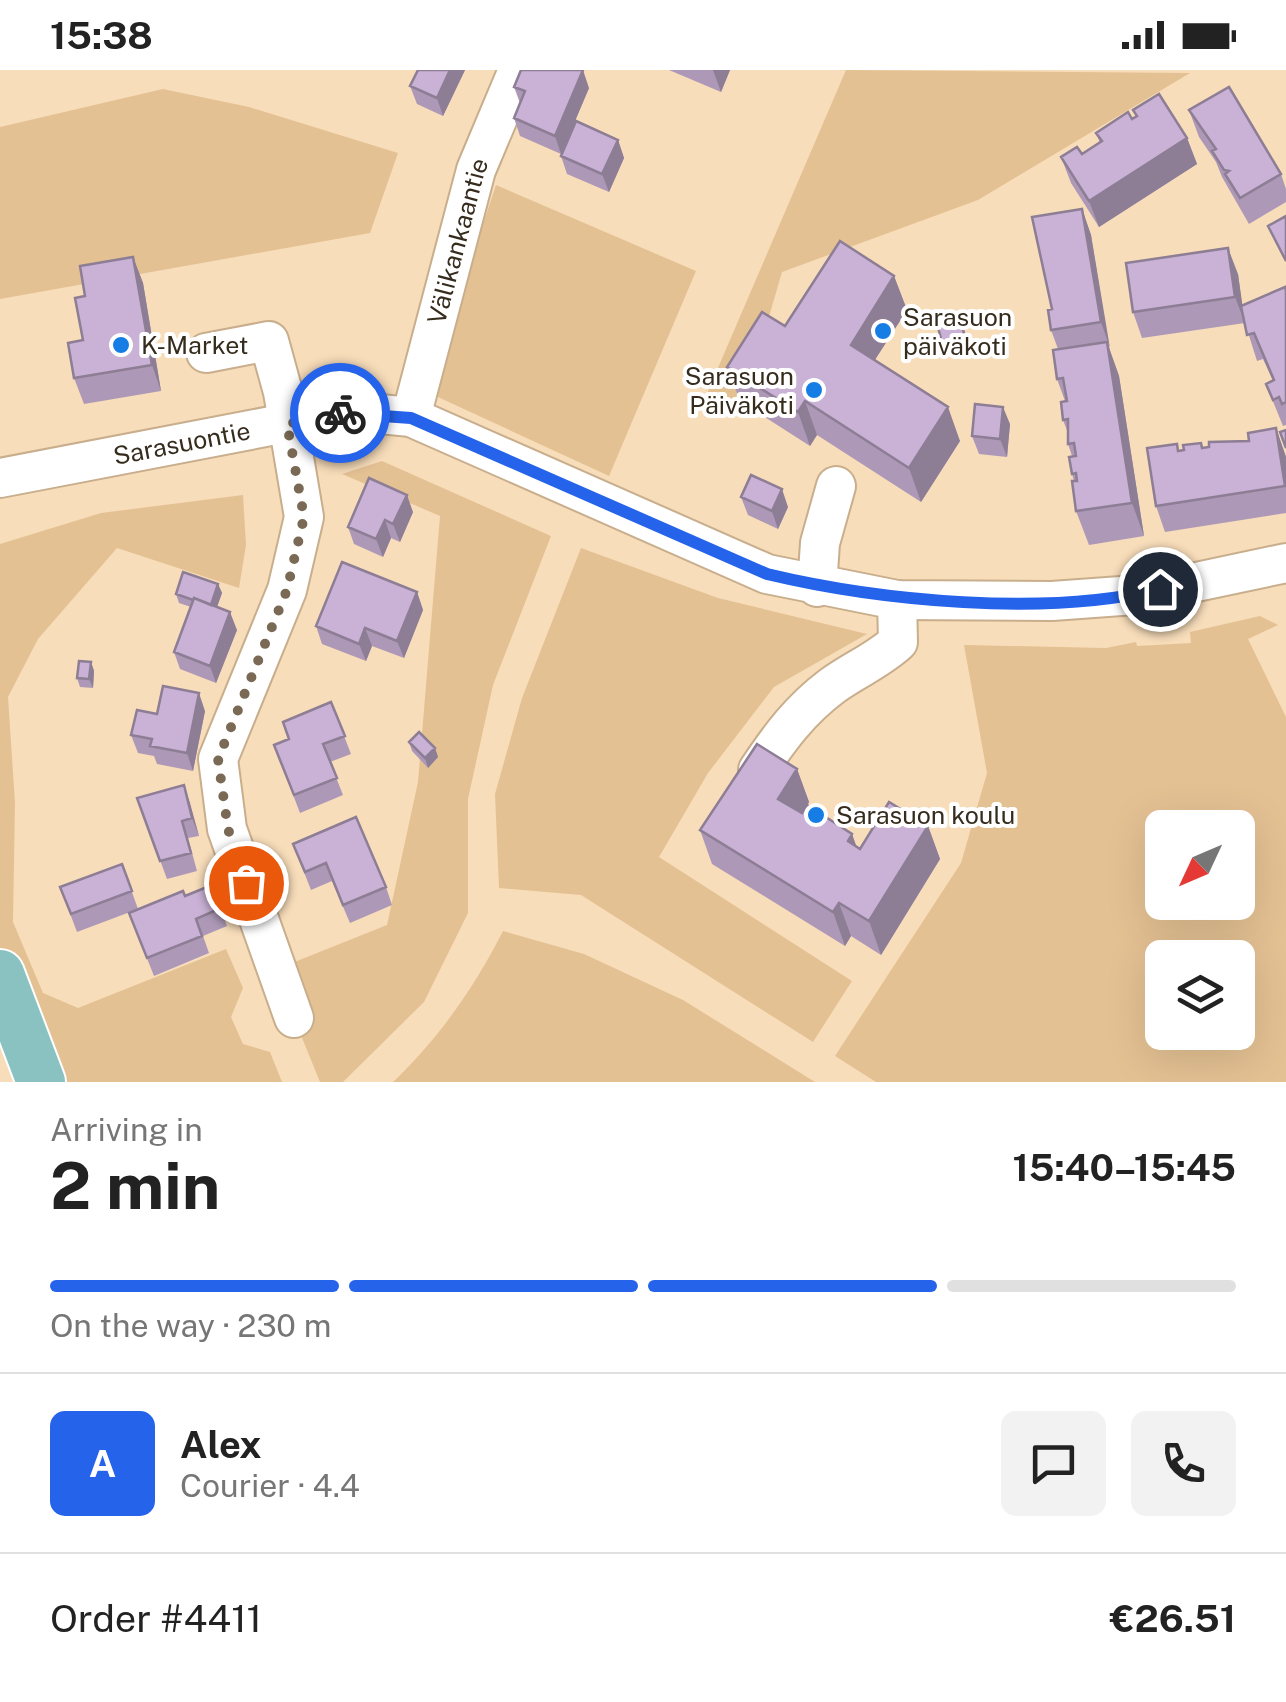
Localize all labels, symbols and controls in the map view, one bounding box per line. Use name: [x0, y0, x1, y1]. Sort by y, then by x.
text: 15:38: [50, 13, 153, 58]
street label: Välikankaantie: [421, 153, 494, 327]
place label: Sarasuon päiväkoti: [903, 302, 1012, 361]
marker: Sarasuon päiväkoti: [872, 320, 894, 342]
place label: K-Market: [141, 330, 248, 360]
marker: K-Market: [110, 334, 132, 356]
place label: Sarasuon Päiväkoti: [685, 361, 794, 420]
courier: [290, 363, 390, 463]
marker: Sarasuon Päiväkoti: [803, 379, 825, 401]
icon: bike: [313, 386, 368, 441]
street label: Sarasuontie: [111, 415, 253, 471]
pin: [1118, 547, 1203, 632]
icon: home: [1133, 562, 1188, 617]
place label: Sarasuon koulu: [836, 800, 1015, 830]
marker: Sarasuon koulu: [805, 804, 827, 826]
north arrow: [1145, 810, 1255, 920]
map controls: [1145, 810, 1255, 1050]
pin: [204, 841, 289, 926]
icon: bag: [219, 856, 274, 911]
button: layers: [1145, 940, 1255, 1050]
text: Arriving in: [50, 1111, 203, 1148]
text: 15:40–15:45: [1012, 1145, 1236, 1190]
text: 2 min: [50, 1147, 220, 1224]
text: On the way · 230 m: [50, 1307, 331, 1344]
button: chat: [1001, 1411, 1106, 1516]
button: phone: [1131, 1411, 1236, 1516]
text: Alex: [180, 1422, 262, 1467]
text: A: [89, 1441, 116, 1486]
text: Courier · 4.4: [180, 1467, 360, 1504]
text: Order #4411: [50, 1596, 262, 1641]
text: €26.51: [1110, 1596, 1236, 1641]

